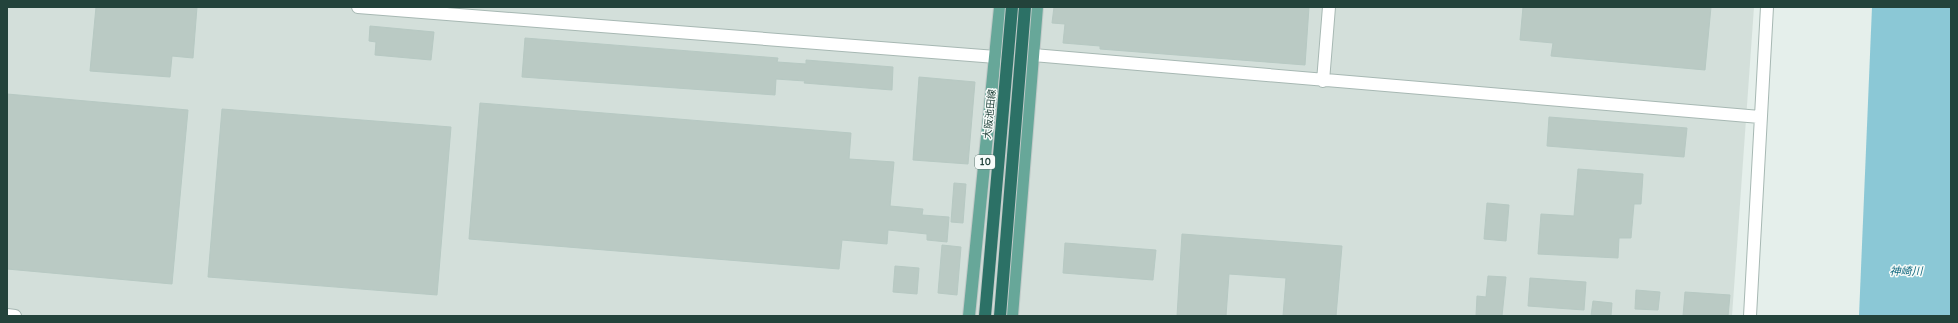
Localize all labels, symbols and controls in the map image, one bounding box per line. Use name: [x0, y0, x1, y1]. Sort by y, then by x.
street label: 大阪池田線: [981, 89, 999, 139]
road number: 10: [975, 155, 995, 169]
water label: 神崎川: [1890, 265, 1923, 278]

